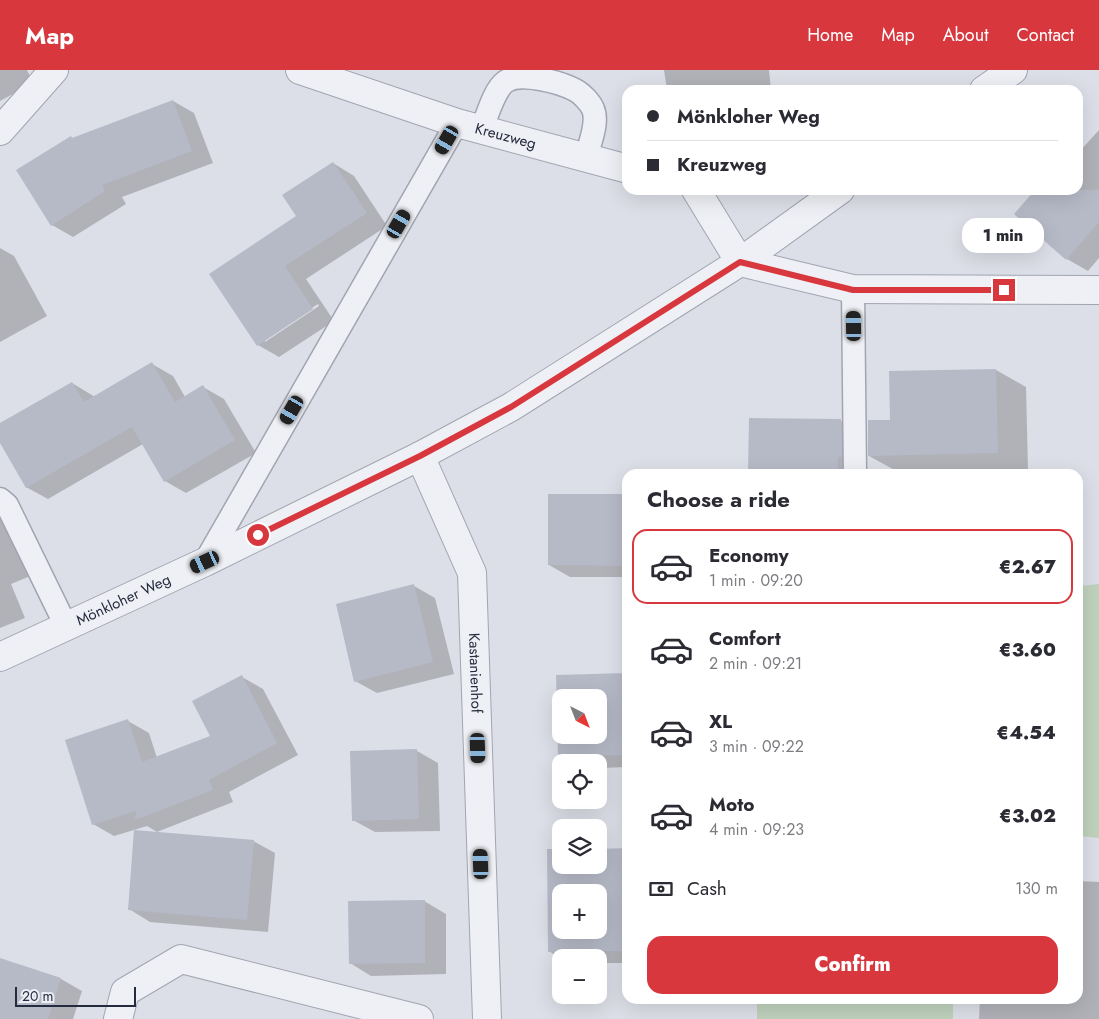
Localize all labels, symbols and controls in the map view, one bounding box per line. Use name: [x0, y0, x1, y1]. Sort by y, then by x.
text: Map: [25, 18, 74, 53]
text: Home: [807, 22, 853, 48]
text: Map: [881, 22, 915, 48]
text: About: [943, 22, 988, 48]
text: Contact: [1016, 22, 1074, 48]
text: Mönkloher Weg: [677, 103, 820, 130]
street label: Kreuzweg: [473, 117, 539, 155]
car: [433, 123, 460, 157]
text: Kreuzweg: [677, 151, 766, 178]
car: [385, 207, 412, 241]
callout: 1 min: [963, 218, 1045, 252]
text: 1 min: [983, 224, 1023, 247]
route end: [993, 279, 1015, 301]
car: [846, 311, 861, 341]
car: [278, 393, 305, 427]
text: Choose a ride: [647, 483, 790, 515]
route start: [247, 524, 269, 546]
text: Economy: [709, 542, 789, 569]
icon: car: [649, 544, 694, 589]
car: [188, 549, 221, 575]
text: €2.67: [999, 553, 1056, 580]
street label: Mönkloher Weg: [73, 568, 174, 631]
text: 1 min · 09:20: [709, 569, 803, 592]
text: Comfort: [709, 625, 781, 652]
icon: car: [649, 627, 694, 672]
street label: Kastanienhof: [463, 632, 488, 714]
text: €3.60: [999, 636, 1056, 663]
text: 2 min · 09:21: [709, 652, 802, 675]
north arrow: [552, 689, 608, 744]
map controls: [552, 689, 607, 1004]
text: XL: [709, 708, 732, 735]
icon: car: [649, 710, 694, 755]
text: €4.54: [996, 719, 1056, 746]
car: [469, 733, 486, 763]
text: 3 min · 09:22: [709, 735, 804, 758]
button: locate: [552, 754, 607, 809]
text: Moto: [709, 791, 754, 818]
icon: car: [649, 793, 694, 838]
text: €3.02: [999, 802, 1056, 829]
text: 4 min · 09:23: [709, 818, 804, 841]
button: layers: [552, 819, 607, 874]
car: [472, 849, 489, 879]
icon: cash: [647, 875, 675, 903]
text: Cash: [687, 875, 727, 902]
text: 130 m: [1015, 877, 1058, 900]
button: +: [552, 884, 607, 939]
button: Confirm: [647, 936, 1058, 994]
button: −: [552, 949, 607, 1004]
scale bar: [15, 984, 136, 1007]
text: 20 m: [22, 986, 54, 1006]

